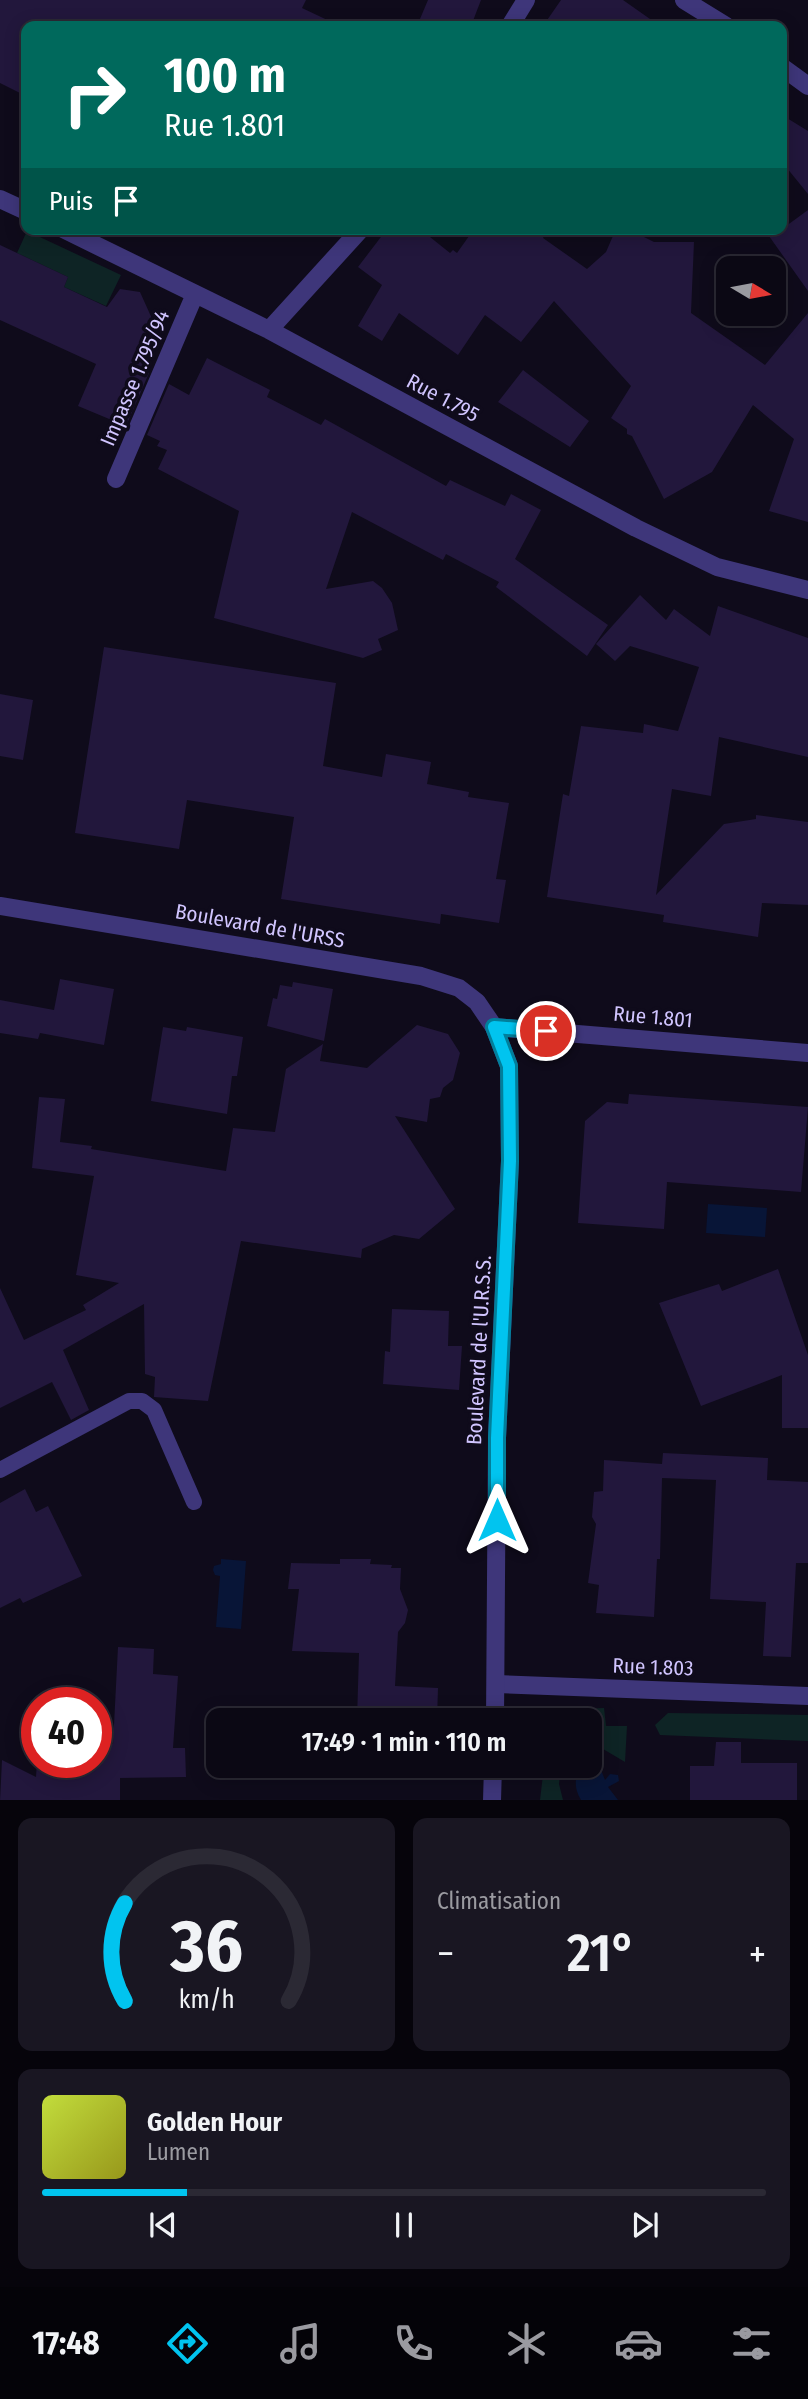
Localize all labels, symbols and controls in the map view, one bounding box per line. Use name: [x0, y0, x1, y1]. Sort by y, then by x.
text: 100 m: [164, 46, 286, 105]
icon: right: [49, 49, 140, 140]
text: Rue 1.801: [164, 106, 285, 144]
icon: arrive: [107, 182, 145, 220]
text: Puis: [49, 186, 93, 217]
north arrow: [716, 256, 786, 326]
map controls: [716, 256, 786, 326]
street label: Impasse 1.795/94: [95, 306, 175, 450]
street label: Rue 1.795: [402, 368, 484, 428]
street label: Boulevard de l'URSS: [173, 898, 347, 954]
pin: [516, 1001, 576, 1061]
street label: Rue 1.801: [612, 1001, 694, 1033]
icon: arrive: [527, 1012, 565, 1050]
street label: Boulevard de l'U.R.S.S.: [461, 1255, 497, 1445]
position arrow: [460, 1483, 534, 1557]
street label: Rue 1.803: [612, 1653, 694, 1681]
speed limit sign: 40: [21, 1687, 112, 1778]
text: 17:49 · 1 min · 110 m: [302, 1727, 506, 1758]
text: Climatisation: [437, 1887, 561, 1915]
text: 36: [169, 1903, 243, 1990]
text: 21°: [567, 1922, 636, 1985]
text: −: [437, 1931, 454, 1977]
text: +: [749, 1931, 766, 1977]
text: km/h: [179, 1984, 234, 2014]
text: Golden Hour: [147, 2107, 282, 2138]
text: Lumen: [147, 2138, 210, 2166]
icon: previous: [144, 2206, 182, 2244]
icon: pause: [385, 2206, 423, 2244]
icon: next: [626, 2206, 664, 2244]
icon: directions: [163, 2319, 212, 2368]
icon: music: [276, 2319, 325, 2368]
icon: phone: [389, 2319, 438, 2368]
icon: climate: [502, 2319, 551, 2368]
icon: car: [614, 2319, 663, 2368]
icon: filters: [727, 2319, 776, 2368]
text: 17:48: [32, 2324, 100, 2362]

